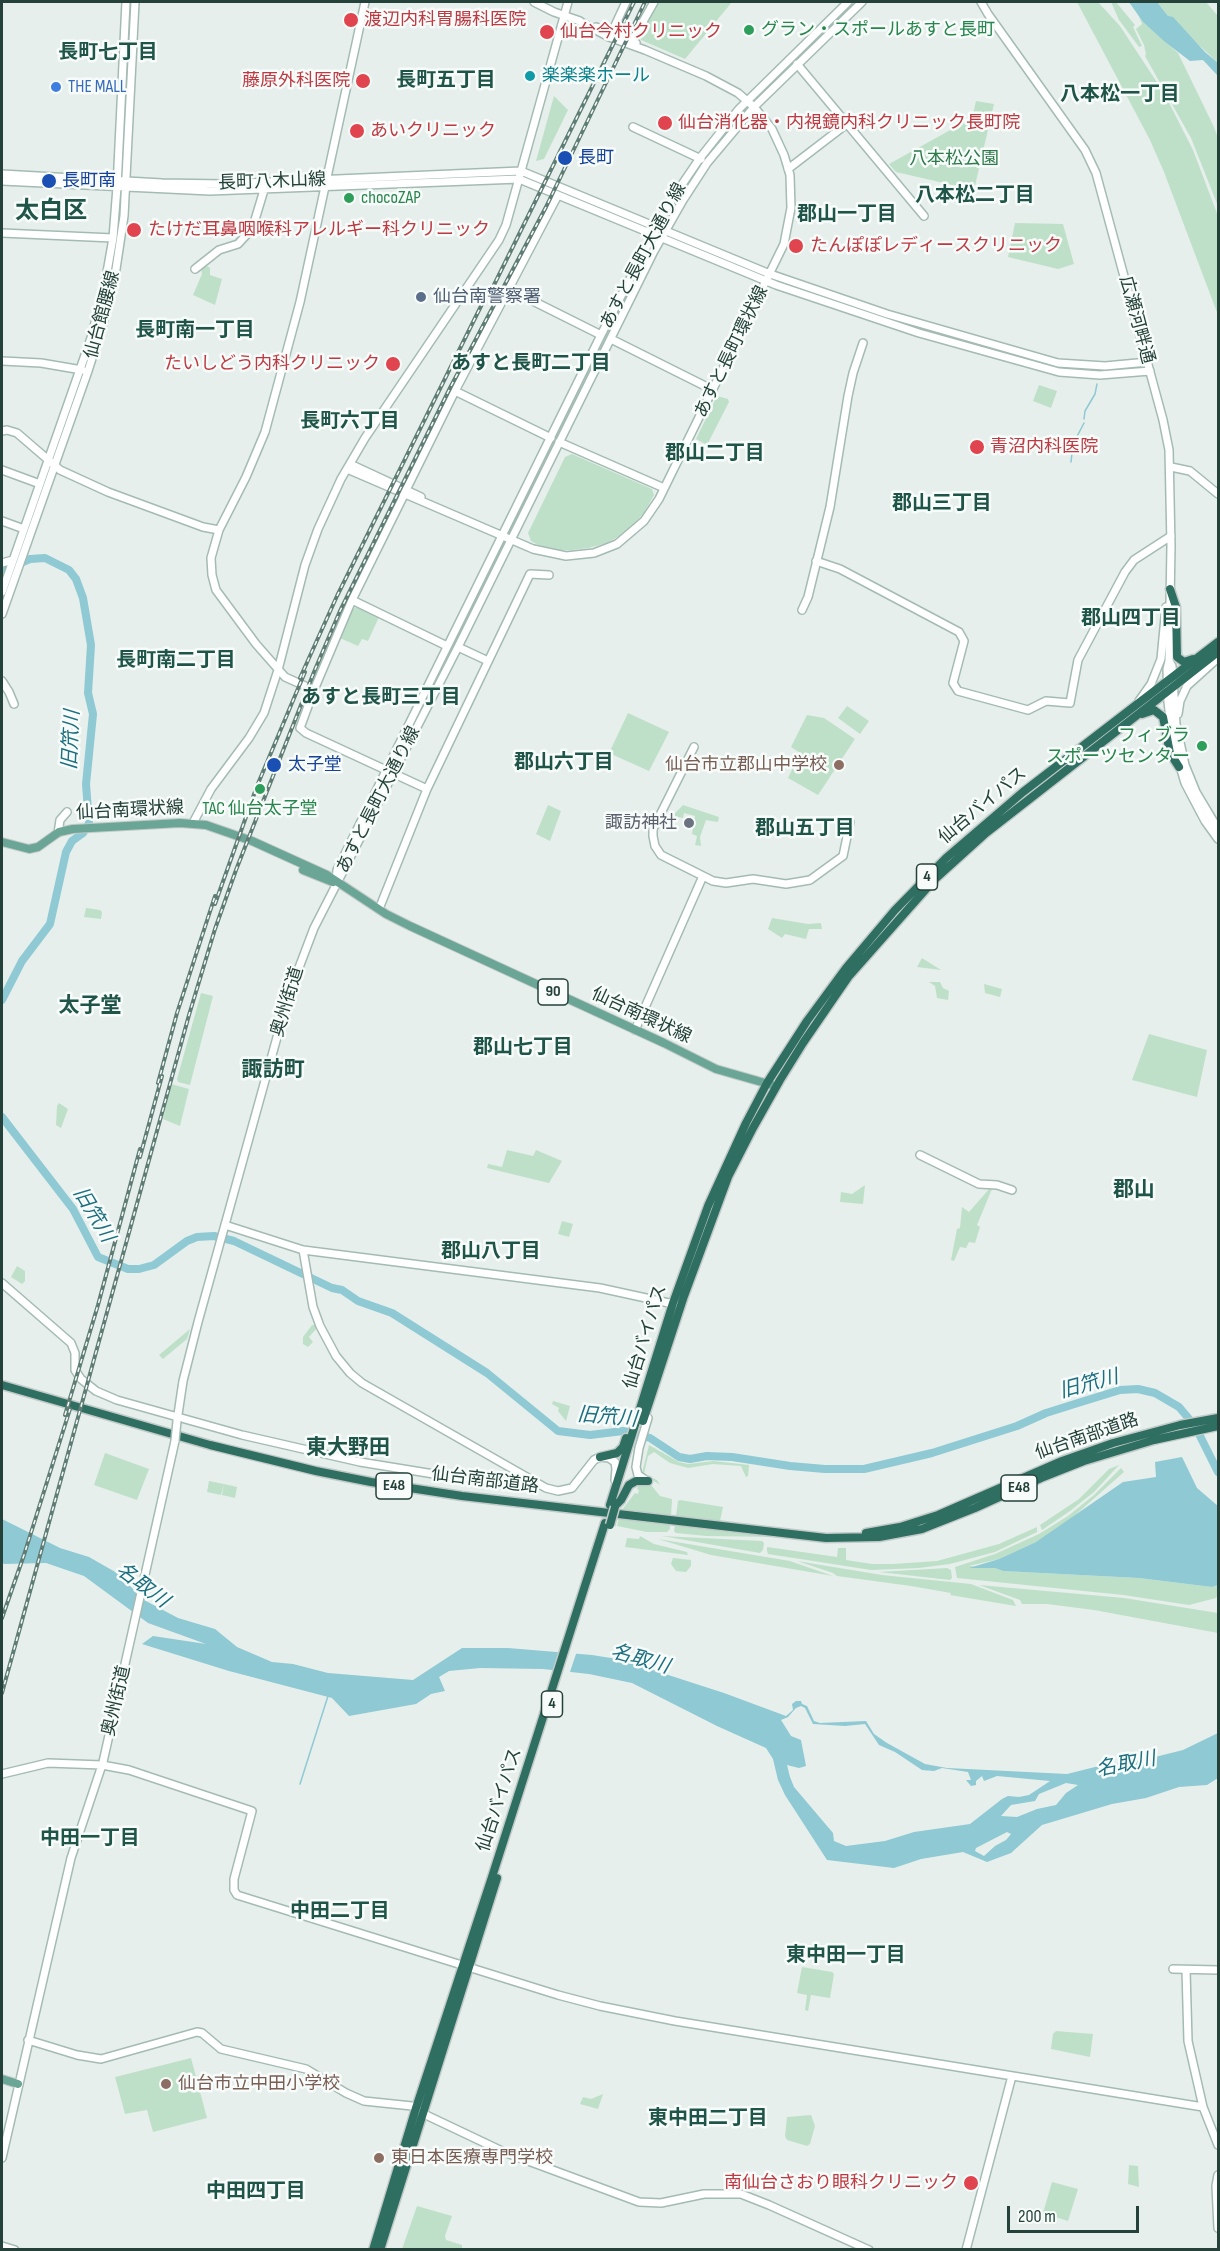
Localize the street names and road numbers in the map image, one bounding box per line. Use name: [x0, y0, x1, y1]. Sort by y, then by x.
street label: 長町八木山線: [218, 169, 326, 195]
street label: あすと長町大通り線: [596, 179, 692, 333]
street label: 仙台館腰線: [81, 269, 125, 361]
street label: 広瀬河畔通: [1114, 274, 1158, 366]
street label: あすと長町環状線: [691, 283, 773, 421]
street label: あすと長町大通り線: [333, 723, 425, 877]
street label: 仙台バイパス: [935, 763, 1031, 849]
street label: 仙台南環状線: [76, 797, 184, 825]
road number: 4: [916, 864, 938, 890]
street label: 奥州街道: [267, 964, 309, 1040]
road number: 90: [538, 979, 568, 1005]
street label: 仙台南環状線: [587, 983, 695, 1049]
street label: 仙台バイパス: [620, 1282, 672, 1392]
street label: 仙台南部道路: [1032, 1409, 1142, 1465]
street label: 仙台南部道路: [430, 1464, 540, 1498]
road number: E48: [376, 1473, 412, 1499]
road number: E48: [1001, 1475, 1037, 1501]
street label: 奥州街道: [98, 1663, 136, 1739]
road number: 4: [542, 1691, 562, 1717]
street label: 仙台バイパス: [473, 1745, 527, 1855]

